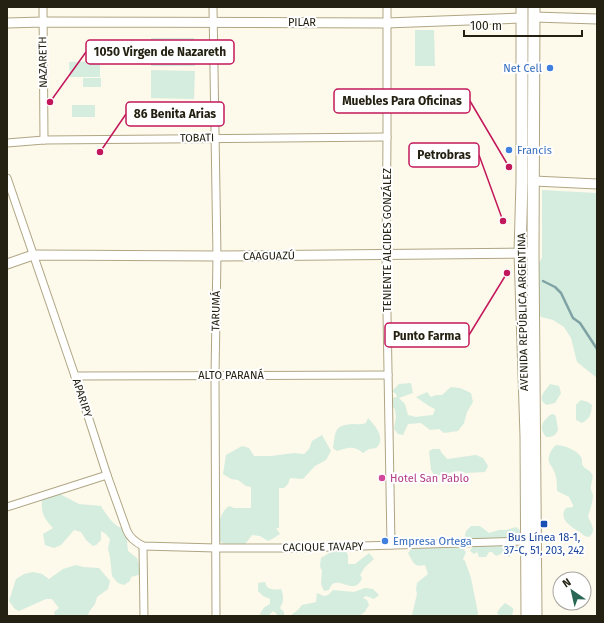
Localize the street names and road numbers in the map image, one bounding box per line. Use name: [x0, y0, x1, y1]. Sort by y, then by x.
street label: PILAR: [288, 16, 316, 29]
street label: NAZARETH: [36, 36, 50, 88]
street label: TOBATI: [180, 131, 214, 145]
street label: TENIENTE ALCIDES GONZÁLEZ: [380, 168, 394, 312]
street label: AVENIDA REPÚBLICA ARGENTINA: [514, 232, 531, 391]
street label: CAAGUAZÚ: [243, 248, 295, 263]
street label: TARUMÁ: [208, 290, 223, 331]
street label: ALTO PARANÁ: [198, 368, 264, 382]
street label: APARIPY: [70, 377, 94, 419]
street label: CACIQUE TAVAPY: [282, 540, 364, 554]

